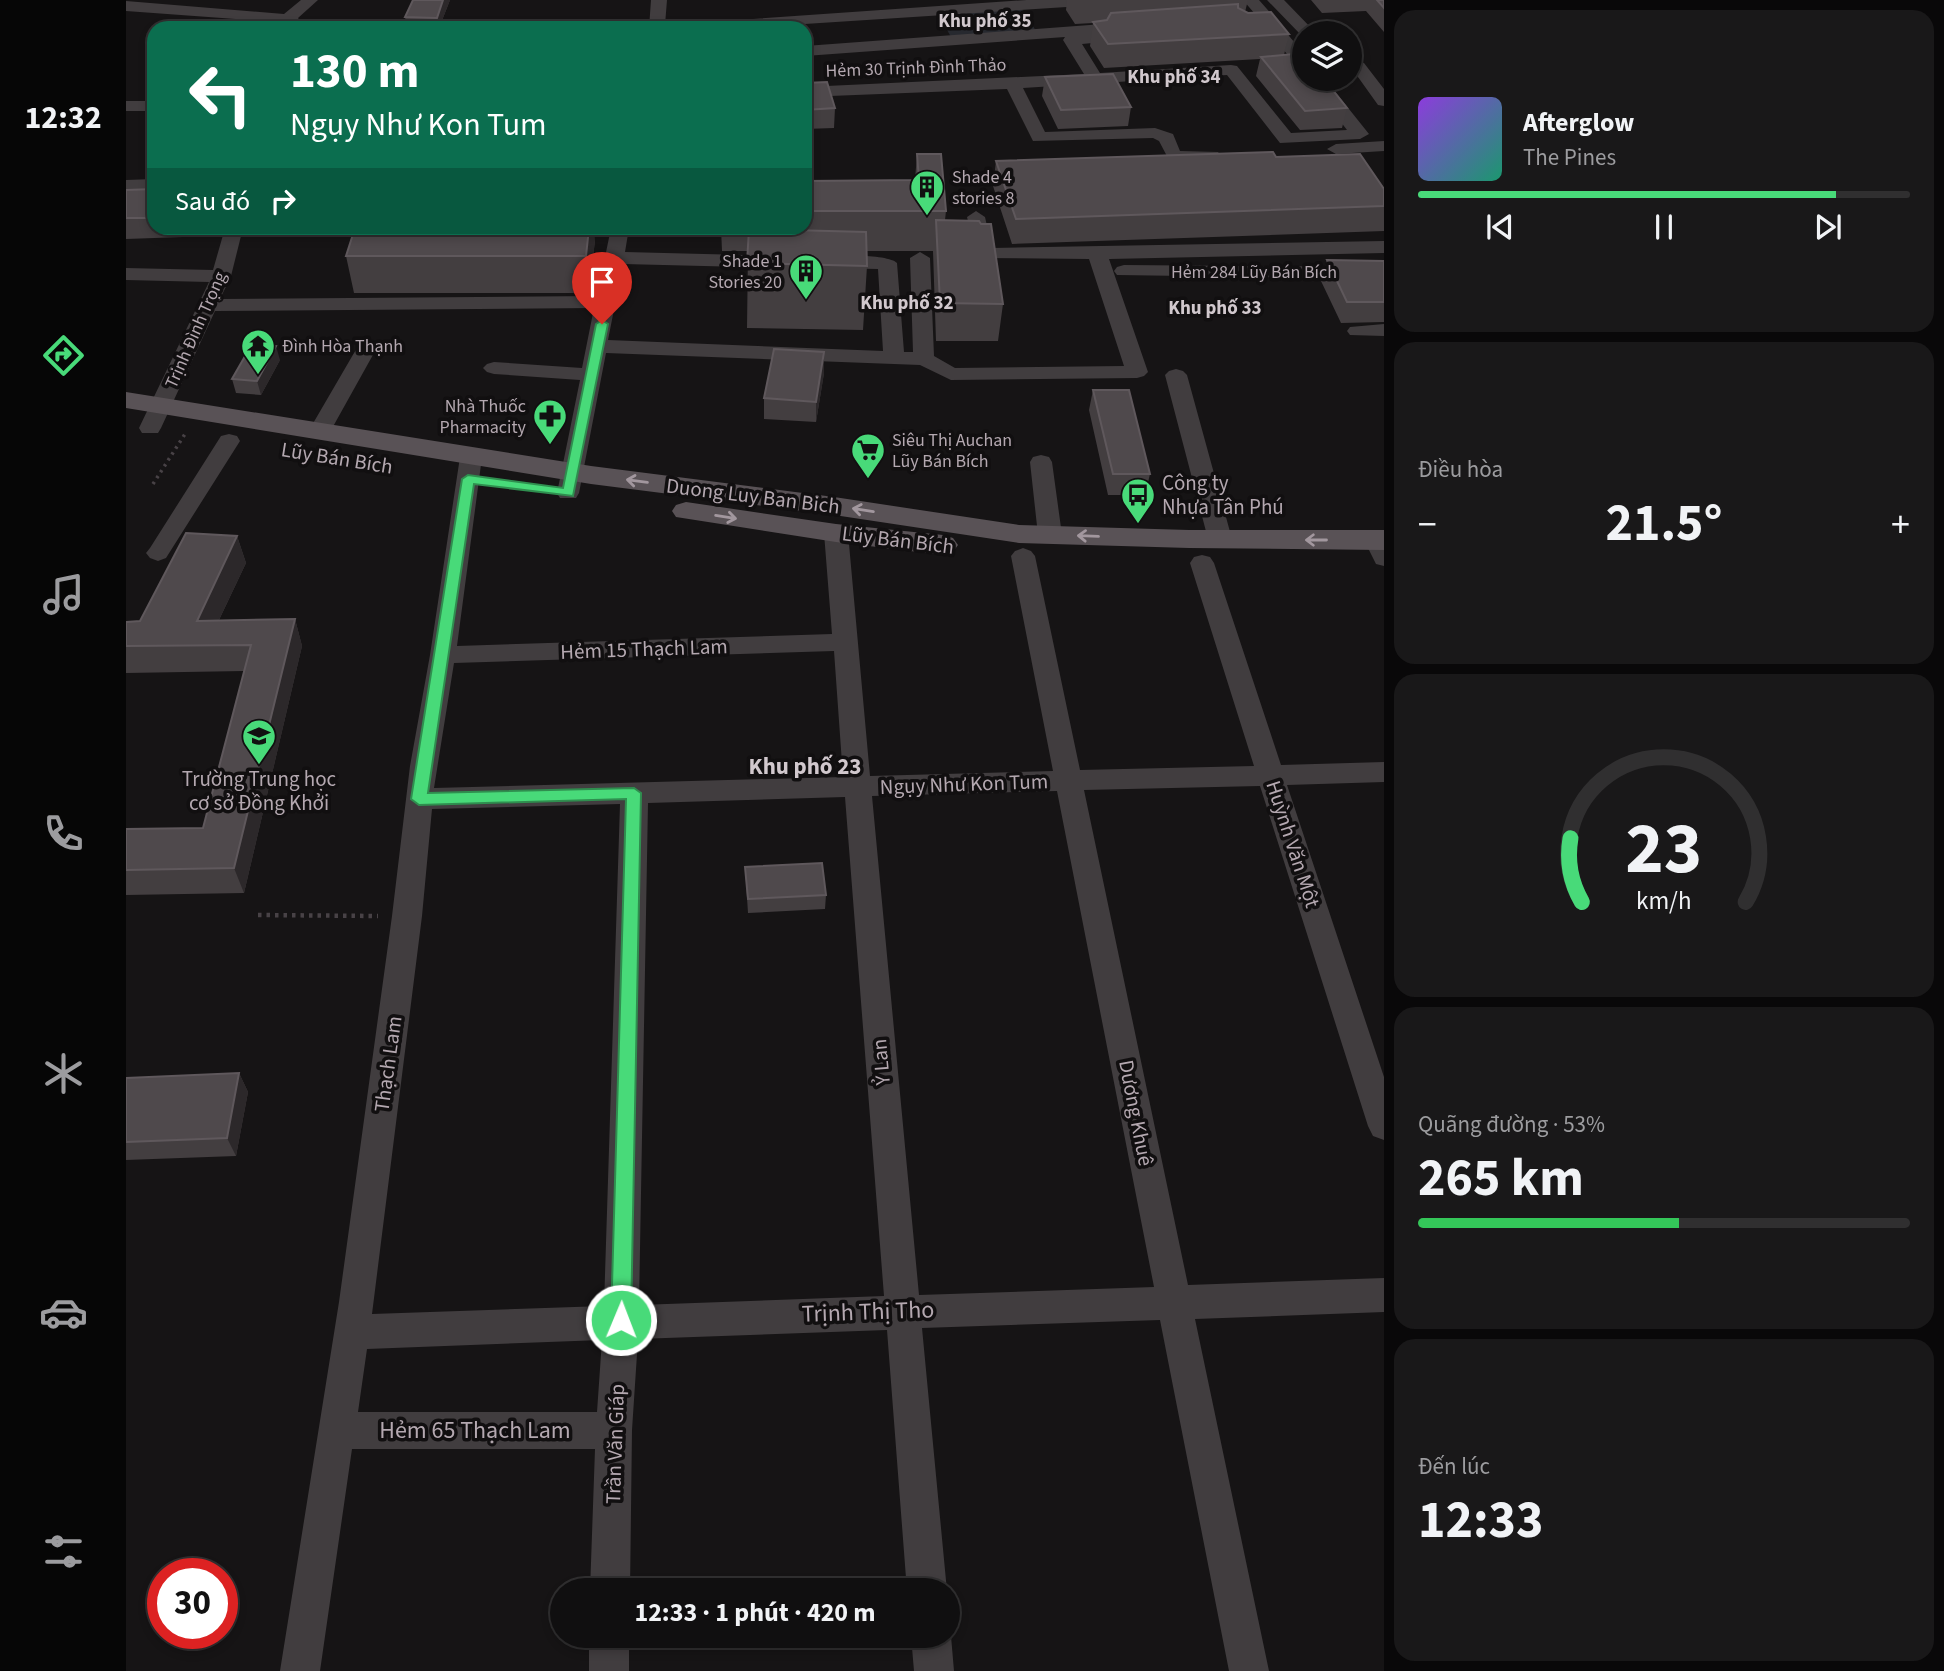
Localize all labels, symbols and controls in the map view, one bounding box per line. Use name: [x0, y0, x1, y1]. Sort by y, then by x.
district label: Khu phố 35: [938, 8, 1032, 35]
map controls: [1292, 21, 1362, 91]
button: layers: [1292, 21, 1362, 91]
text: 130 m: [290, 37, 419, 107]
icon: left: [175, 49, 266, 140]
street label: Hẻm 30 Trịnh Đình Thảo: [825, 52, 1007, 84]
district label: Khu phố 34: [1127, 64, 1221, 91]
text: 12:32: [24, 95, 102, 141]
text: Ngụy Như Kon Tum: [290, 102, 547, 148]
text: Afterglow: [1523, 104, 1634, 141]
text: The Pines: [1523, 141, 1616, 174]
place label: Shade 4 stories 8: [952, 165, 1015, 211]
building icon: Shade 4 stories 8: [908, 168, 946, 217]
icon: right: [264, 182, 302, 220]
text: Sau đó: [175, 183, 250, 220]
icon: previous: [1481, 208, 1519, 246]
icon: pause: [1645, 208, 1683, 246]
icon: next: [1809, 208, 1847, 246]
place label: Shade 1 Stories 20: [709, 249, 782, 295]
pin: [572, 252, 632, 324]
building icon: Shade 1 Stories 20: [787, 252, 825, 301]
street label: Hẻm 284 Lũy Bán Bích: [1171, 260, 1337, 285]
icon: arrive: [583, 263, 621, 301]
street label: Trịnh Đình Trọng: [159, 268, 233, 392]
district label: Khu phố 32: [860, 290, 954, 317]
district label: Khu phố 33: [1168, 295, 1262, 322]
temple icon: Đình Hòa Thạnh: [239, 327, 277, 376]
icon: directions: [39, 331, 88, 380]
place label: Đình Hòa Thạnh: [282, 334, 403, 359]
place label: Nhà Thuốc Pharmacity: [440, 394, 527, 440]
pharmacy icon: Nhà Thuốc Pharmacity: [531, 397, 569, 446]
place label: Siêu Thị Auchan Lũy Bán Bích: [892, 428, 1012, 474]
supermarket icon: Siêu Thị Auchan Lũy Bán Bích: [849, 431, 887, 480]
street label: Lũy Bán Bích: [279, 434, 395, 482]
text: Điều hòa: [1418, 453, 1503, 486]
place label: Công ty Nhựa Tân Phú: [1162, 468, 1284, 522]
street label: Duong Luy Ban Bich: [665, 470, 841, 522]
one-way arrow: [626, 474, 649, 487]
bus stop icon: Công ty Nhựa Tân Phú: [1119, 476, 1157, 525]
text: 21.5°: [1606, 487, 1722, 561]
text: −: [1418, 498, 1437, 552]
text: +: [1891, 498, 1910, 552]
one-way arrow: [852, 503, 875, 516]
one-way arrow: [714, 510, 737, 523]
street label: Lũy Bán Bích: [840, 518, 956, 562]
one-way arrow: [1077, 530, 1100, 543]
one-way arrow: [1305, 533, 1328, 547]
icon: music: [39, 570, 88, 619]
street label: Hẻm 15 Thạch Lam: [560, 631, 728, 667]
school or university icon: Trường Trung học cơ sở Đồng Khởi: [240, 717, 278, 766]
district label: Khu phố 23: [749, 750, 861, 783]
place label: Trường Trung học cơ sở Đồng Khởi: [182, 764, 337, 818]
street label: Ngụy Như Kon Tum: [879, 766, 1049, 802]
street label: Huỳnh Văn Một: [1258, 777, 1328, 911]
text: 23: [1626, 797, 1702, 901]
icon: phone: [39, 809, 88, 858]
text: km/h: [1636, 882, 1692, 918]
street label: Thạch Lam: [366, 1014, 410, 1114]
street label: Ỷ Lan: [864, 1038, 898, 1087]
icon: climate: [39, 1049, 88, 1098]
street label: Dương Khuê: [1111, 1057, 1161, 1169]
text: Quãng đường · 53%: [1418, 1108, 1605, 1141]
text: 265 km: [1418, 1142, 1584, 1216]
position arrow: [584, 1283, 658, 1357]
icon: car: [39, 1288, 88, 1337]
street label: Trịnh Thị Tho: [801, 1292, 935, 1332]
street label: Trần Văn Giáp: [598, 1383, 632, 1505]
street label: Hẻm 65 Thạch Lam: [379, 1413, 571, 1448]
text: Đến lúc: [1418, 1450, 1490, 1483]
text: 12:33: [1418, 1484, 1543, 1558]
icon: filters: [39, 1527, 88, 1576]
speed limit sign: 30: [147, 1558, 238, 1649]
text: 12:33 · 1 phút · 420 m: [634, 1594, 876, 1631]

